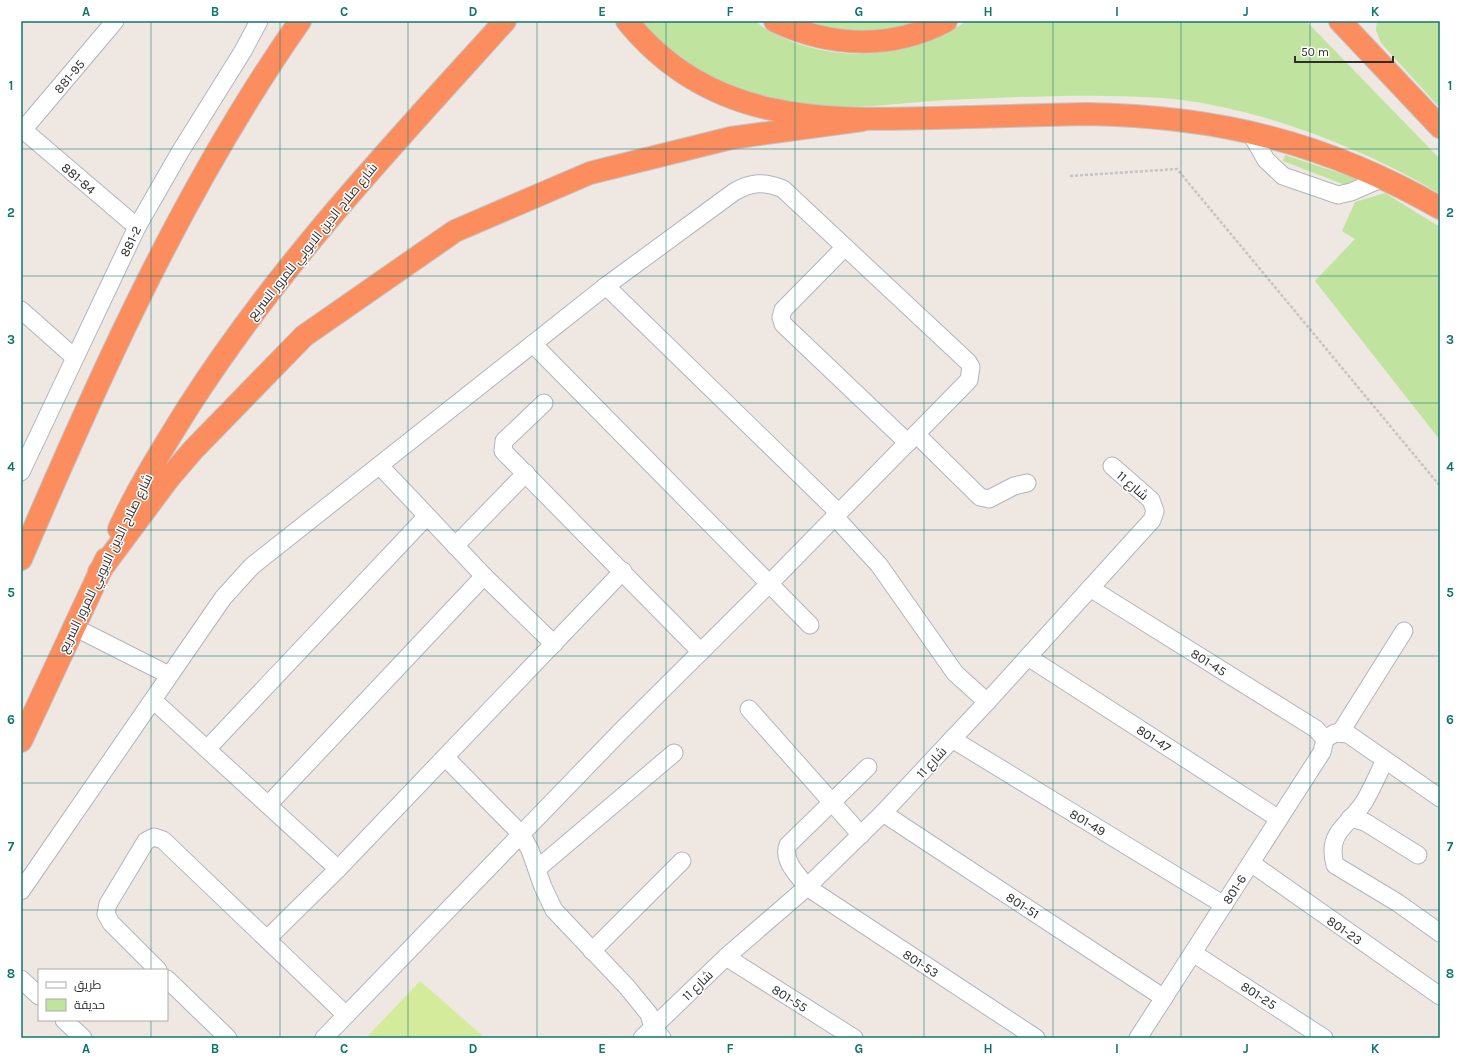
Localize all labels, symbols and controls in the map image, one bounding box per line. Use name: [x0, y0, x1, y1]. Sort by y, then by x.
text: A: [82, 4, 90, 19]
text: B: [211, 4, 219, 19]
text: C: [340, 4, 348, 19]
text: D: [469, 4, 478, 19]
text: E: [598, 4, 606, 19]
text: F: [726, 4, 734, 19]
text: G: [855, 4, 863, 19]
text: H: [983, 4, 993, 19]
text: I: [1115, 4, 1119, 19]
text: J: [1243, 4, 1249, 19]
text: K: [1371, 4, 1380, 19]
scale bar: [1295, 38, 1393, 64]
text: 50 m: [1301, 45, 1329, 59]
street label: 881-95: [51, 56, 88, 96]
text: 1: [9, 78, 13, 93]
text: 1: [1448, 78, 1452, 93]
street label: 881-84: [59, 160, 99, 197]
street label: شارع صلاح الدين الايوبي للمرور السريع: [244, 160, 383, 325]
text: 2: [7, 205, 15, 220]
text: 2: [1446, 205, 1454, 220]
street label: 881-2: [117, 223, 144, 259]
text: 3: [7, 332, 15, 347]
text: 3: [1446, 332, 1454, 347]
text: 4: [7, 459, 15, 474]
text: 4: [1446, 459, 1454, 474]
street label: شارع 11: [1113, 468, 1152, 504]
street label: شارع صلاح الدين الايوبي للمرور السريع: [55, 471, 158, 657]
text: 5: [7, 585, 15, 600]
text: 5: [1446, 585, 1454, 600]
street label: 801-45: [1188, 646, 1229, 679]
text: 6: [7, 712, 15, 727]
text: 6: [1446, 712, 1454, 727]
street label: 801-47: [1134, 722, 1174, 755]
street label: شارع 11: [913, 744, 950, 782]
street label: 801-49: [1067, 806, 1108, 839]
text: 7: [8, 839, 15, 854]
text: 7: [1447, 839, 1454, 854]
street label: 801-6: [1219, 872, 1249, 907]
street label: 801-51: [1003, 889, 1042, 922]
street label: 801-23: [1324, 913, 1365, 948]
street label: 801-53: [900, 946, 941, 980]
text: 8: [7, 966, 15, 981]
text: 8: [1446, 966, 1454, 981]
street label: شارع 11: [679, 967, 717, 1004]
legend: [38, 969, 168, 1021]
text: طريق: [74, 978, 102, 992]
street label: 801-25: [1238, 978, 1279, 1012]
street label: 801-55: [769, 982, 810, 1015]
text: حديقة: [74, 998, 105, 1012]
text: A: [82, 1041, 90, 1056]
text: B: [211, 1041, 219, 1056]
text: C: [340, 1041, 348, 1056]
text: D: [469, 1041, 478, 1056]
text: E: [598, 1041, 606, 1056]
text: F: [726, 1041, 734, 1056]
text: G: [855, 1041, 863, 1056]
text: H: [983, 1041, 993, 1056]
text: I: [1115, 1041, 1119, 1056]
text: J: [1243, 1041, 1249, 1056]
text: K: [1371, 1041, 1380, 1056]

